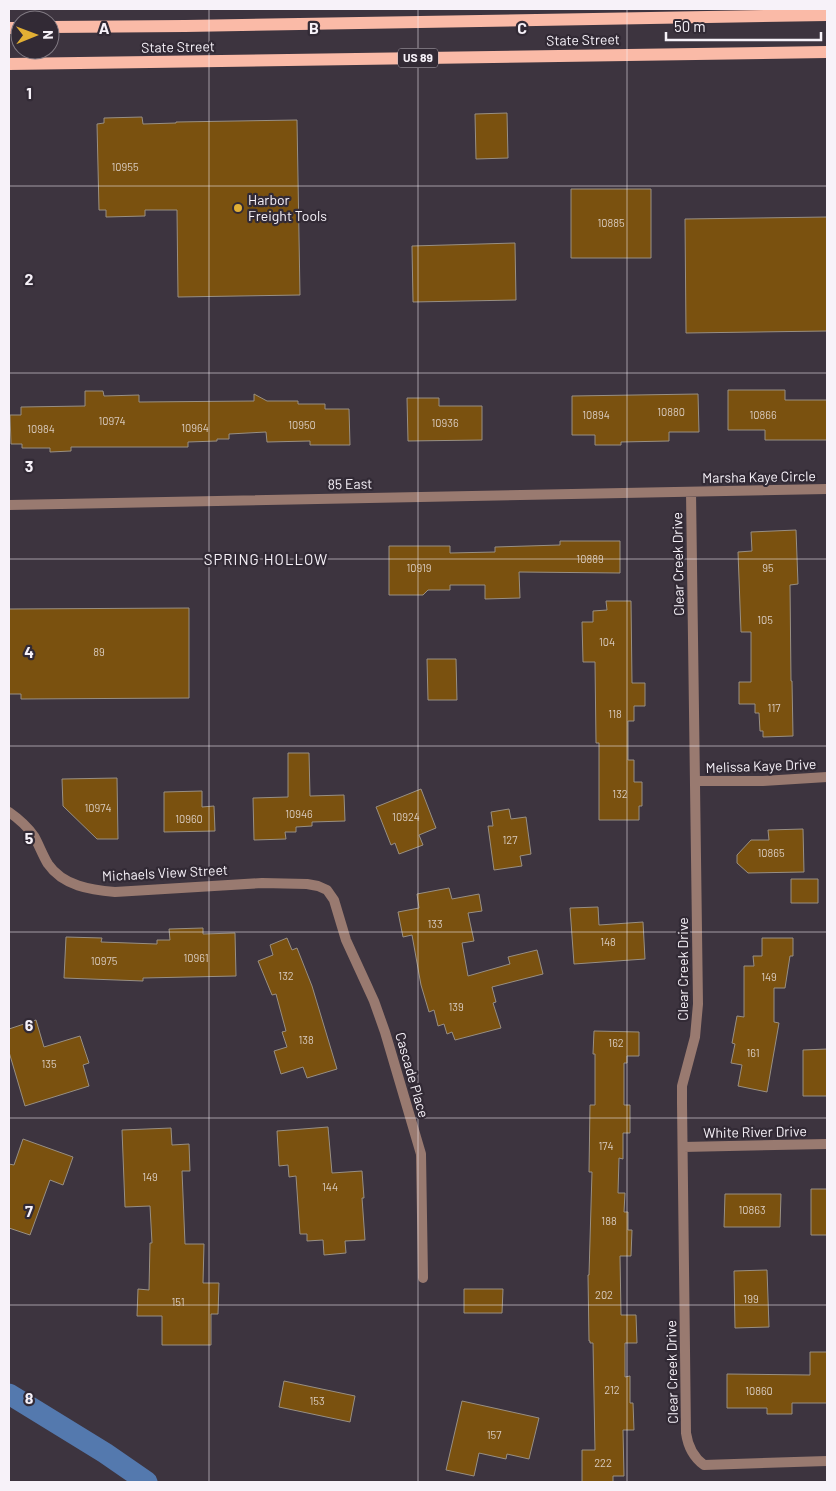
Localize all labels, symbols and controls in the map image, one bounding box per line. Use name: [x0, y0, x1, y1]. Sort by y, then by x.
north arrow: [10, 10, 60, 60]
scale bar: [666, 10, 821, 42]
text: 50 m: [674, 17, 706, 35]
text: A: [99, 18, 110, 37]
text: B: [309, 18, 319, 37]
text: C: [517, 18, 527, 37]
text: N: [40, 30, 57, 40]
street label: State Street: [546, 30, 620, 49]
street label: State Street: [141, 37, 215, 56]
road number: US 89: [398, 48, 438, 68]
text: 1: [26, 83, 32, 102]
house number: 10955: [111, 160, 139, 173]
place label: Harbor Freight Tools: [248, 191, 327, 224]
marker: Harbor Freight Tools: [232, 202, 244, 214]
house number: 10885: [597, 216, 625, 229]
text: 2: [25, 269, 34, 288]
house number: 10880: [657, 405, 685, 418]
house number: 10894: [582, 408, 610, 421]
house number: 10866: [749, 408, 777, 421]
house number: 10974: [98, 414, 126, 427]
house number: 10936: [431, 416, 459, 429]
house number: 10950: [288, 418, 316, 431]
house number: 10964: [181, 421, 209, 434]
house number: 10984: [27, 422, 55, 435]
text: 3: [25, 456, 33, 475]
street label: Marsha Kaye Circle: [702, 467, 816, 486]
street label: 85 East: [327, 475, 373, 492]
street label: Clear Creek Drive: [668, 512, 687, 616]
district label: SPRING HOLLOW: [204, 550, 328, 568]
house number: 10889: [576, 552, 604, 565]
house number: 10919: [406, 561, 432, 574]
house number: 95: [762, 561, 774, 574]
house number: 105: [757, 613, 773, 626]
house number: 104: [599, 635, 615, 648]
text: 4: [24, 642, 34, 661]
house number: 89: [93, 645, 105, 658]
house number: 117: [768, 701, 780, 714]
house number: 118: [608, 707, 622, 720]
street label: Melissa Kaye Drive: [705, 755, 817, 776]
house number: 132: [612, 787, 628, 800]
house number: 10974: [84, 801, 112, 814]
house number: 10946: [285, 807, 313, 820]
house number: 10924: [392, 810, 420, 823]
house number: 10960: [175, 812, 203, 825]
text: 5: [25, 828, 34, 847]
house number: 127: [503, 833, 517, 846]
house number: 10865: [757, 846, 785, 859]
street label: Michaels View Street: [102, 861, 228, 884]
house number: 133: [427, 917, 443, 930]
street label: Clear Creek Drive: [674, 917, 691, 1021]
house number: 148: [600, 935, 616, 948]
house number: 10961: [183, 951, 209, 964]
house number: 10975: [91, 954, 118, 967]
house number: 132: [278, 969, 294, 982]
house number: 149: [761, 970, 777, 983]
house number: 139: [448, 1000, 464, 1013]
text: 6: [25, 1015, 34, 1034]
street label: Cascade Place: [392, 1030, 433, 1120]
house number: 138: [298, 1033, 314, 1046]
house number: 162: [608, 1036, 624, 1049]
house number: 161: [746, 1046, 760, 1059]
house number: 135: [41, 1057, 57, 1070]
street label: White River Drive: [703, 1122, 807, 1141]
house number: 174: [598, 1139, 614, 1152]
house number: 149: [142, 1170, 158, 1183]
house number: 144: [322, 1180, 338, 1193]
text: 7: [25, 1201, 33, 1220]
house number: 10863: [738, 1203, 766, 1216]
house number: 188: [601, 1214, 617, 1227]
house number: 202: [595, 1288, 613, 1301]
house number: 199: [743, 1292, 759, 1305]
house number: 151: [171, 1295, 185, 1308]
street label: Clear Creek Drive: [662, 1320, 681, 1424]
house number: 212: [604, 1383, 620, 1396]
house number: 10860: [745, 1384, 773, 1397]
text: 8: [25, 1388, 34, 1407]
house number: 153: [309, 1394, 325, 1407]
house number: 157: [487, 1428, 501, 1441]
house number: 222: [594, 1456, 612, 1469]

